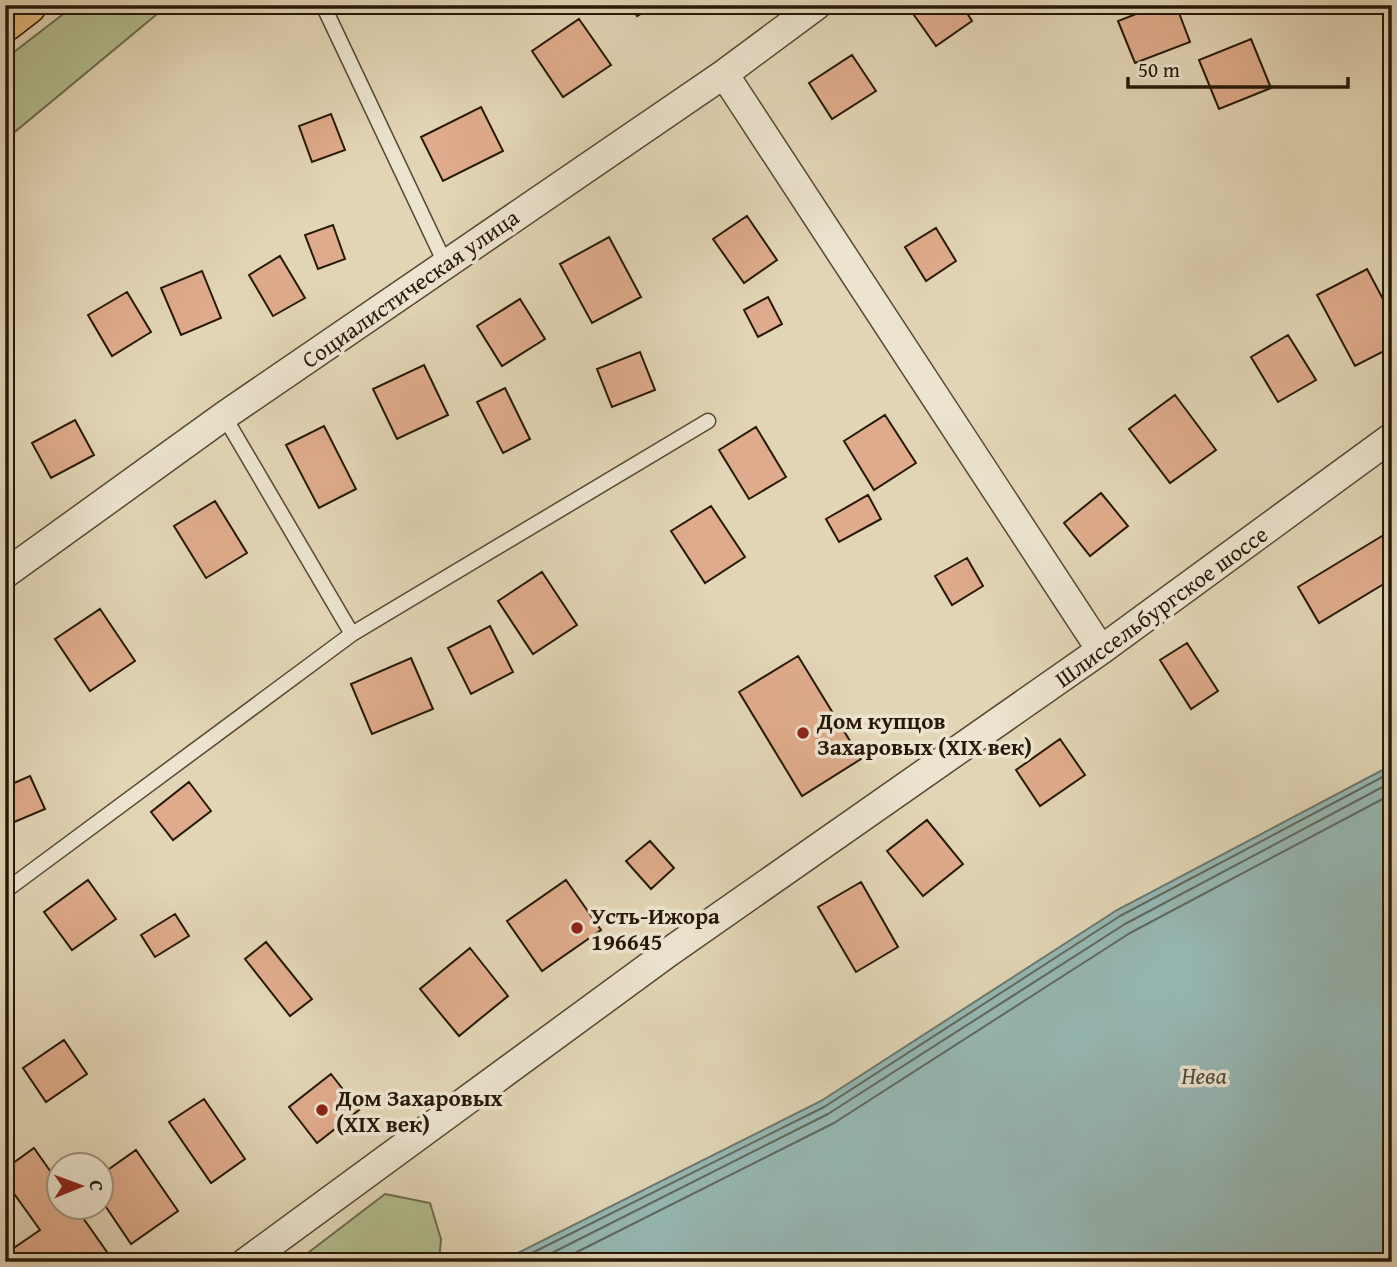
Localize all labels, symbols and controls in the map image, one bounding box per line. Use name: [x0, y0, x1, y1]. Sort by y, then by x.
scale bar: [1128, 46, 1348, 90]
text: 50 m: [1138, 54, 1180, 85]
street label: Социалистическая улица: [295, 200, 525, 376]
street label: Шлиссельбургское шоссе: [1048, 517, 1274, 695]
place label: Дом купцов Захаровых (XIX век): [816, 704, 1032, 763]
marker: Дом купцов Захаровых (XIX век): [795, 725, 811, 741]
place label: Усть-Ижора 196645: [591, 899, 720, 958]
marker: Усть-Ижора 196645: [569, 920, 585, 936]
water label: Нева: [1181, 1058, 1227, 1093]
place label: Дом Захаровых (XIX век): [335, 1081, 503, 1140]
marker: Дом Захаровых (XIX век): [314, 1102, 330, 1118]
north arrow: [46, 1152, 116, 1222]
text: С: [83, 1180, 111, 1192]

